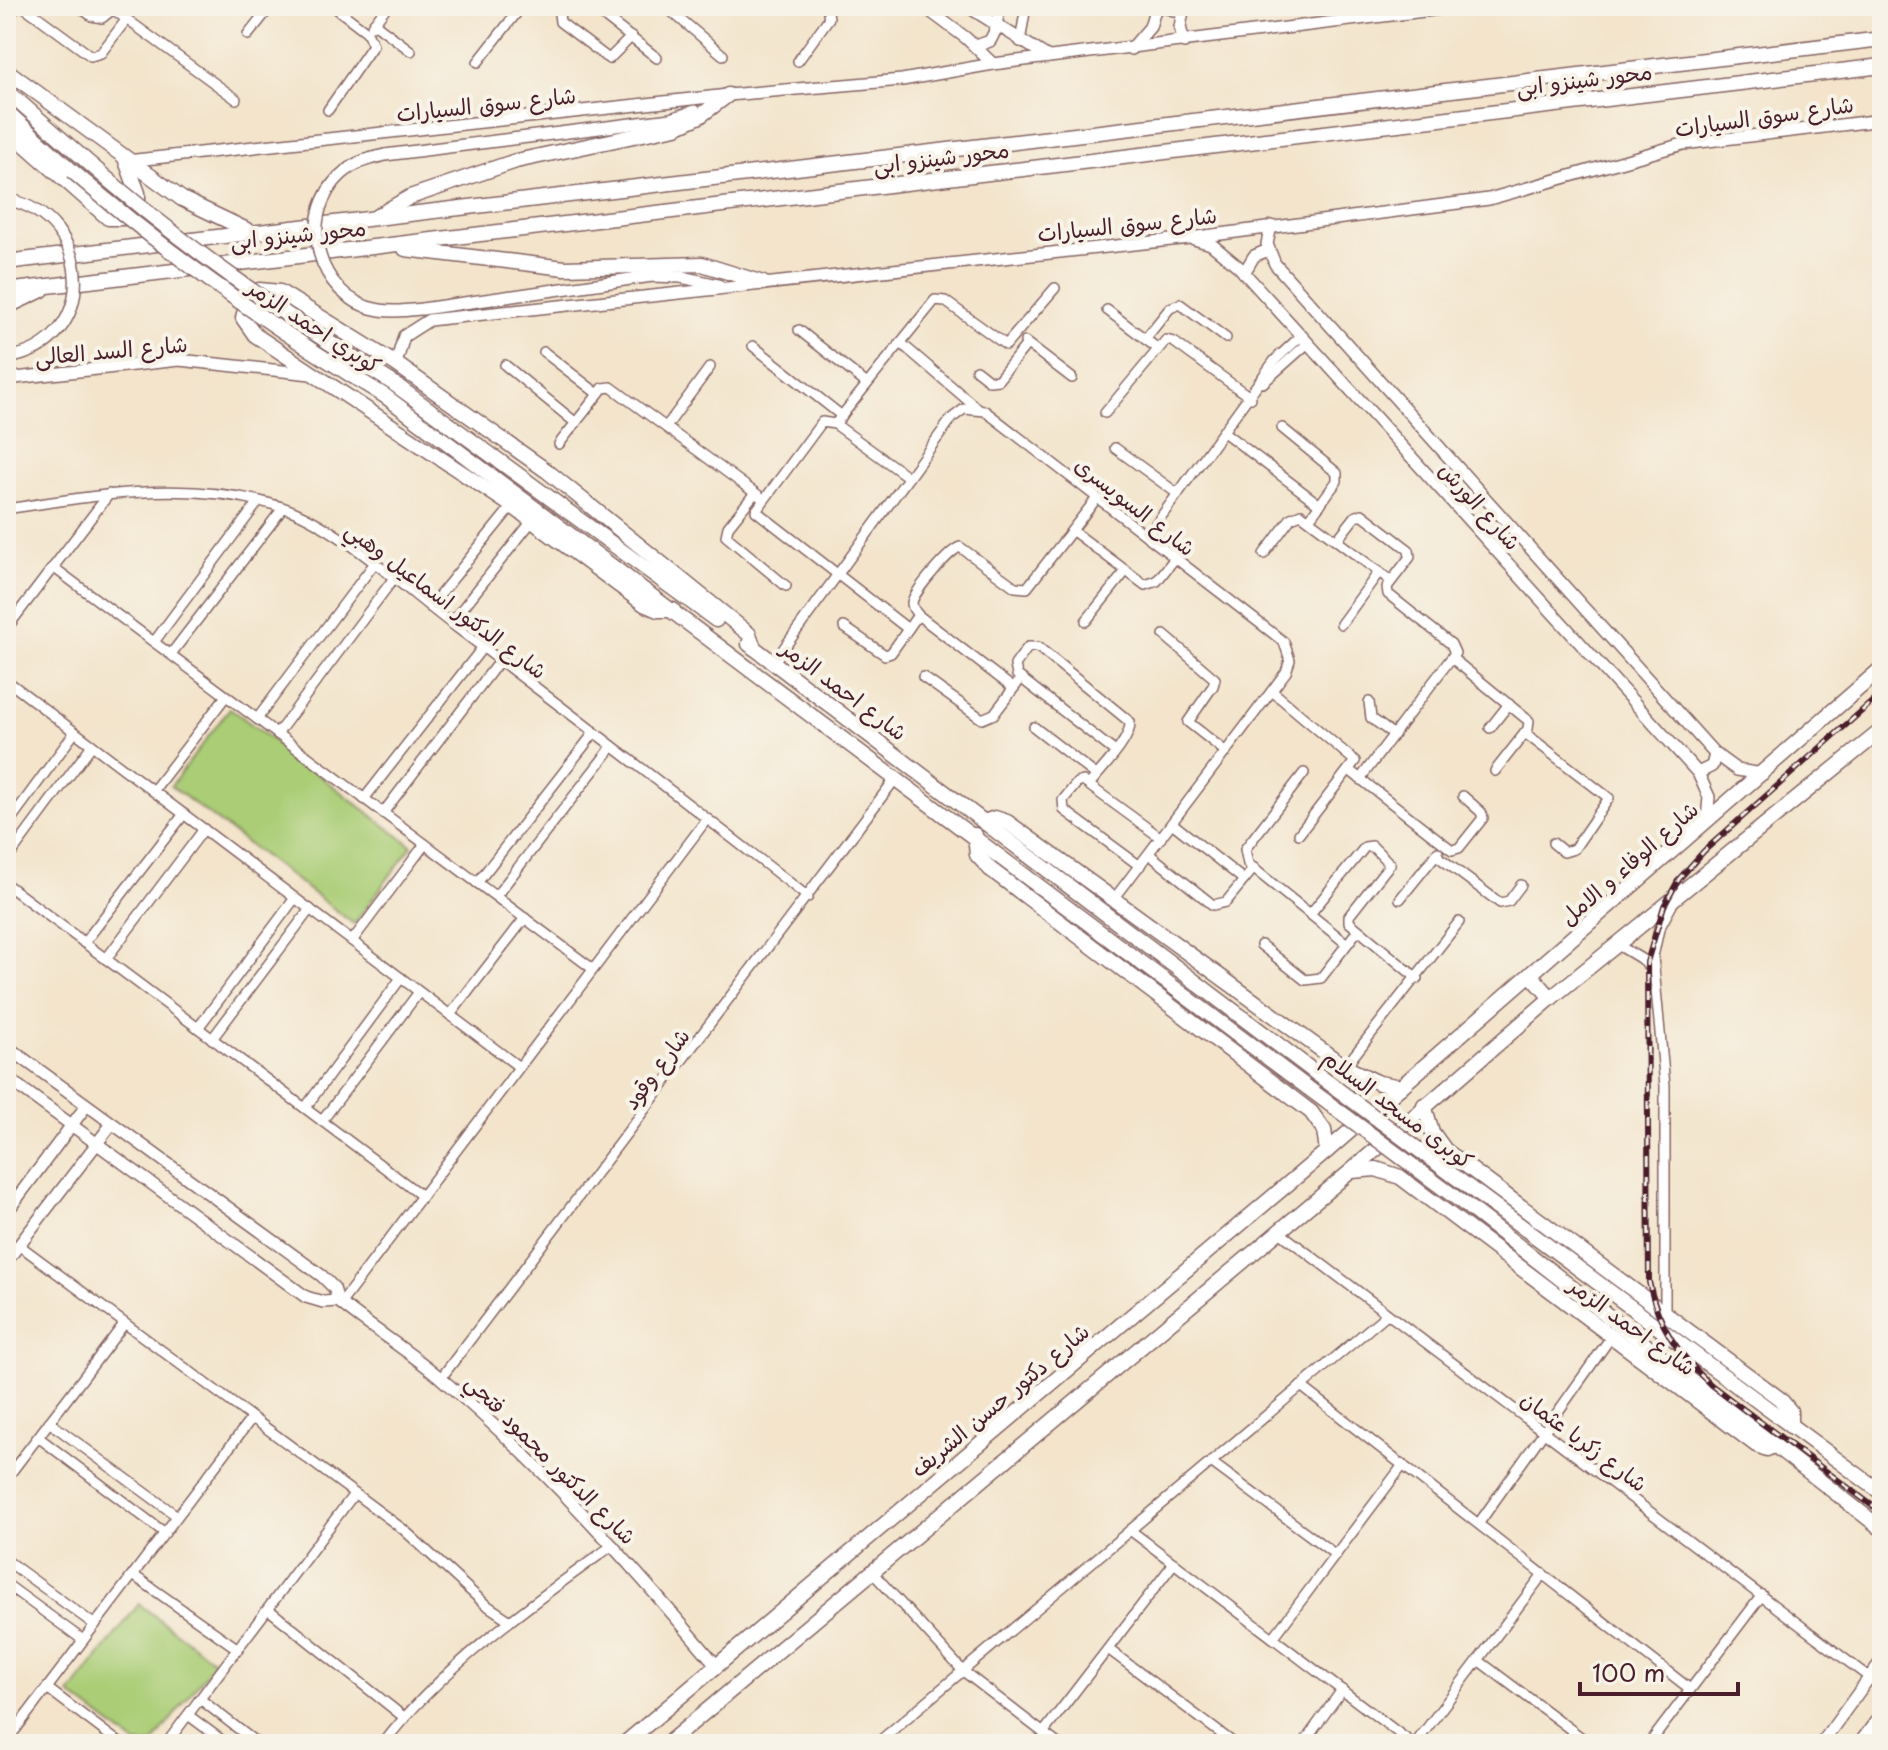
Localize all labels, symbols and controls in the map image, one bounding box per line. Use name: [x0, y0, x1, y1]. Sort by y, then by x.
street label: محور شينزو ابى: [1514, 53, 1654, 103]
street label: شارع سوق السيارات: [395, 77, 578, 130]
street label: شارع سوق السيارات: [1672, 86, 1856, 145]
street label: محور شينزو ابى: [871, 131, 1011, 181]
street label: شارع سوق السيارات: [1036, 197, 1219, 250]
street label: محور شينزو ابى: [228, 209, 368, 257]
street label: كوبري احمد الزمر: [239, 268, 389, 383]
street label: شارع السد العالى: [33, 326, 189, 373]
street label: شارع السويسرى: [1068, 447, 1203, 564]
street label: شارع الورش: [1431, 453, 1530, 557]
street label: شارع الدكتور اسماعيل وهبي: [336, 512, 555, 690]
street label: شارع احمد الزمر: [773, 629, 915, 748]
street label: شارع الوفاء و الامل: [1551, 792, 1705, 933]
street label: شارع وقود: [613, 1020, 697, 1116]
street label: كوبرى مسجد السلام: [1315, 1040, 1481, 1177]
street label: شارع احمد الزمر: [1560, 1266, 1703, 1383]
street label: شارع دكتور حسن الشريف: [902, 1314, 1096, 1485]
street label: شارع الدكتور محمود فتحي: [455, 1365, 645, 1555]
street label: شارع زكريا عثمان: [1514, 1381, 1655, 1499]
scale bar: [1580, 1646, 1738, 1696]
text: 100 m: [1592, 1654, 1665, 1690]

